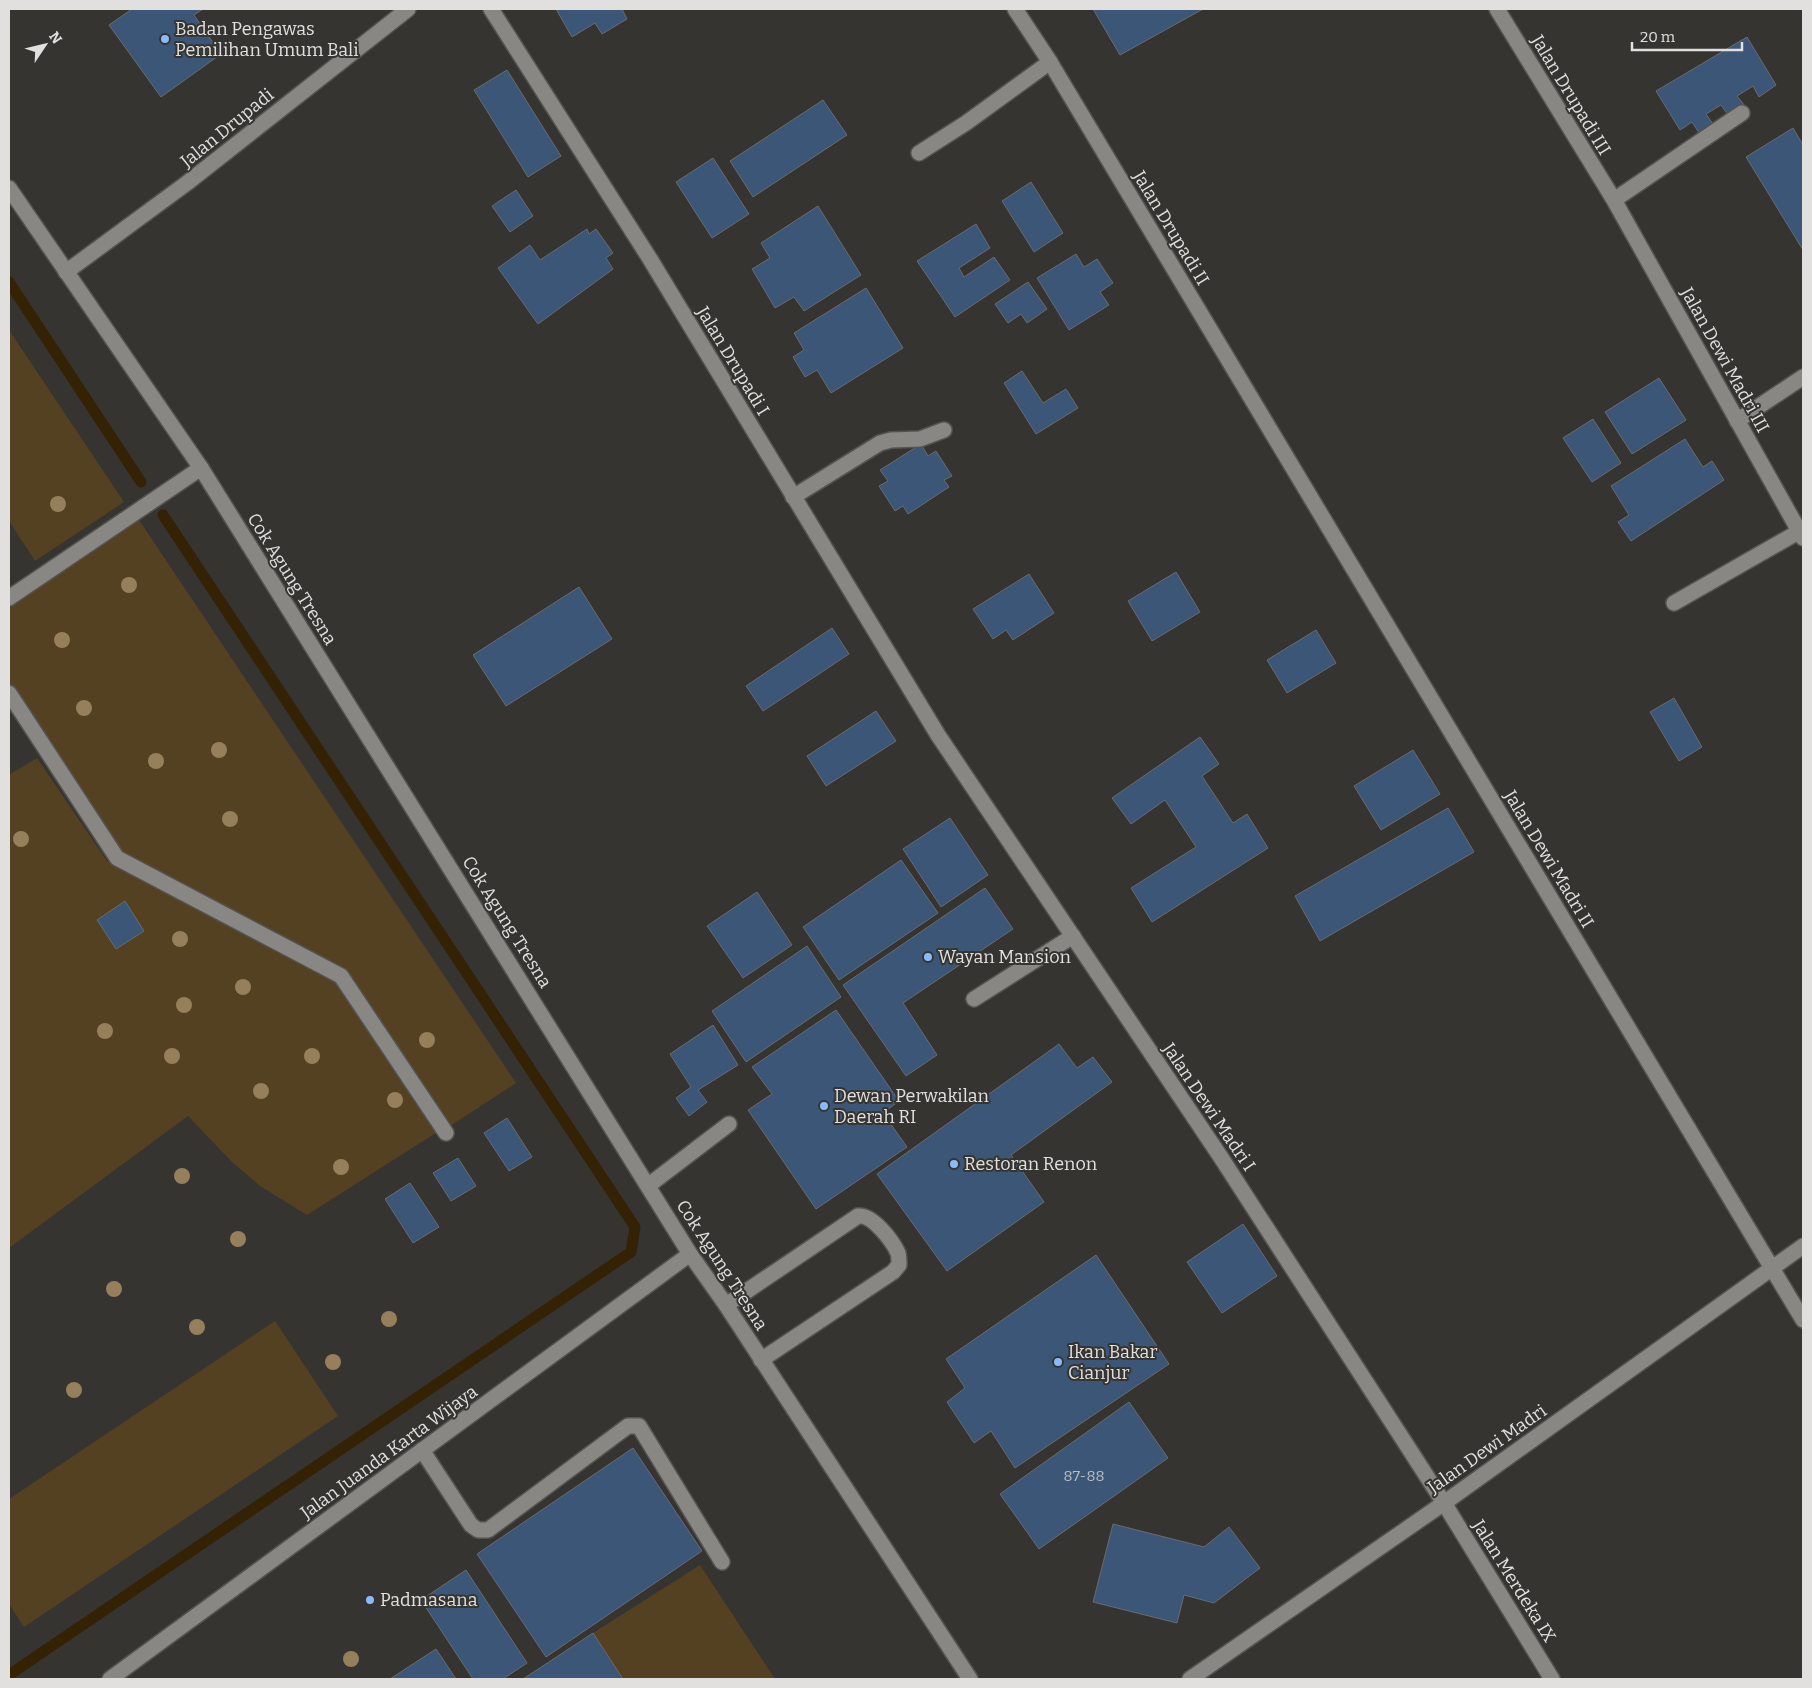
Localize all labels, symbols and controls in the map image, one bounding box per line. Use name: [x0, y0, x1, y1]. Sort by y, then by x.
place label: Badan Pengawas Pemilihan Umum Bali: [175, 18, 359, 61]
north arrow: [20, 20, 70, 70]
scale bar: [1632, 20, 1742, 52]
text: 20 m: [1640, 28, 1676, 46]
text: N: [45, 29, 65, 47]
street label: Jalan Drupadi III: [1526, 30, 1615, 159]
marker: Badan Pengawas Pemilihan Umum Bali: [159, 33, 171, 45]
street label: Jalan Drupadi: [175, 84, 278, 173]
street label: Jalan Drupadi II: [1128, 166, 1214, 289]
street label: Jalan Dewi Madri III: [1675, 283, 1774, 436]
street label: Jalan Drupadi I: [691, 302, 774, 420]
street label: Cok Agung Tresna: [243, 509, 341, 649]
street label: Jalan Dewi Madri II: [1499, 785, 1599, 932]
street label: Cok Agung Tresna: [458, 852, 556, 992]
place label: Wayan Mansion: [938, 946, 1072, 968]
marker: Wayan Mansion: [922, 951, 934, 963]
street label: Jalan Dewi Madri I: [1157, 1038, 1260, 1175]
place label: Dewan Perwakilan Daerah RI: [834, 1085, 989, 1128]
marker: Dewan Perwakilan Daerah RI: [818, 1100, 830, 1112]
place label: Restoran Renon: [964, 1153, 1098, 1175]
marker: Restoran Renon: [948, 1158, 960, 1170]
street label: Cok Agung Tresna: [672, 1196, 772, 1335]
place label: Ikan Bakar Cianjur: [1068, 1341, 1157, 1384]
marker: Ikan Bakar Cianjur: [1052, 1356, 1064, 1368]
street label: Jalan Juanda Karta Wijaya: [296, 1380, 482, 1524]
street label: Jalan Dewi Madri: [1422, 1400, 1551, 1499]
house number: 87-88: [1064, 1467, 1104, 1485]
street label: Jalan Merdeka IX: [1467, 1515, 1561, 1647]
place label: Padmasana: [380, 1589, 478, 1611]
marker: Padmasana: [364, 1594, 376, 1606]

